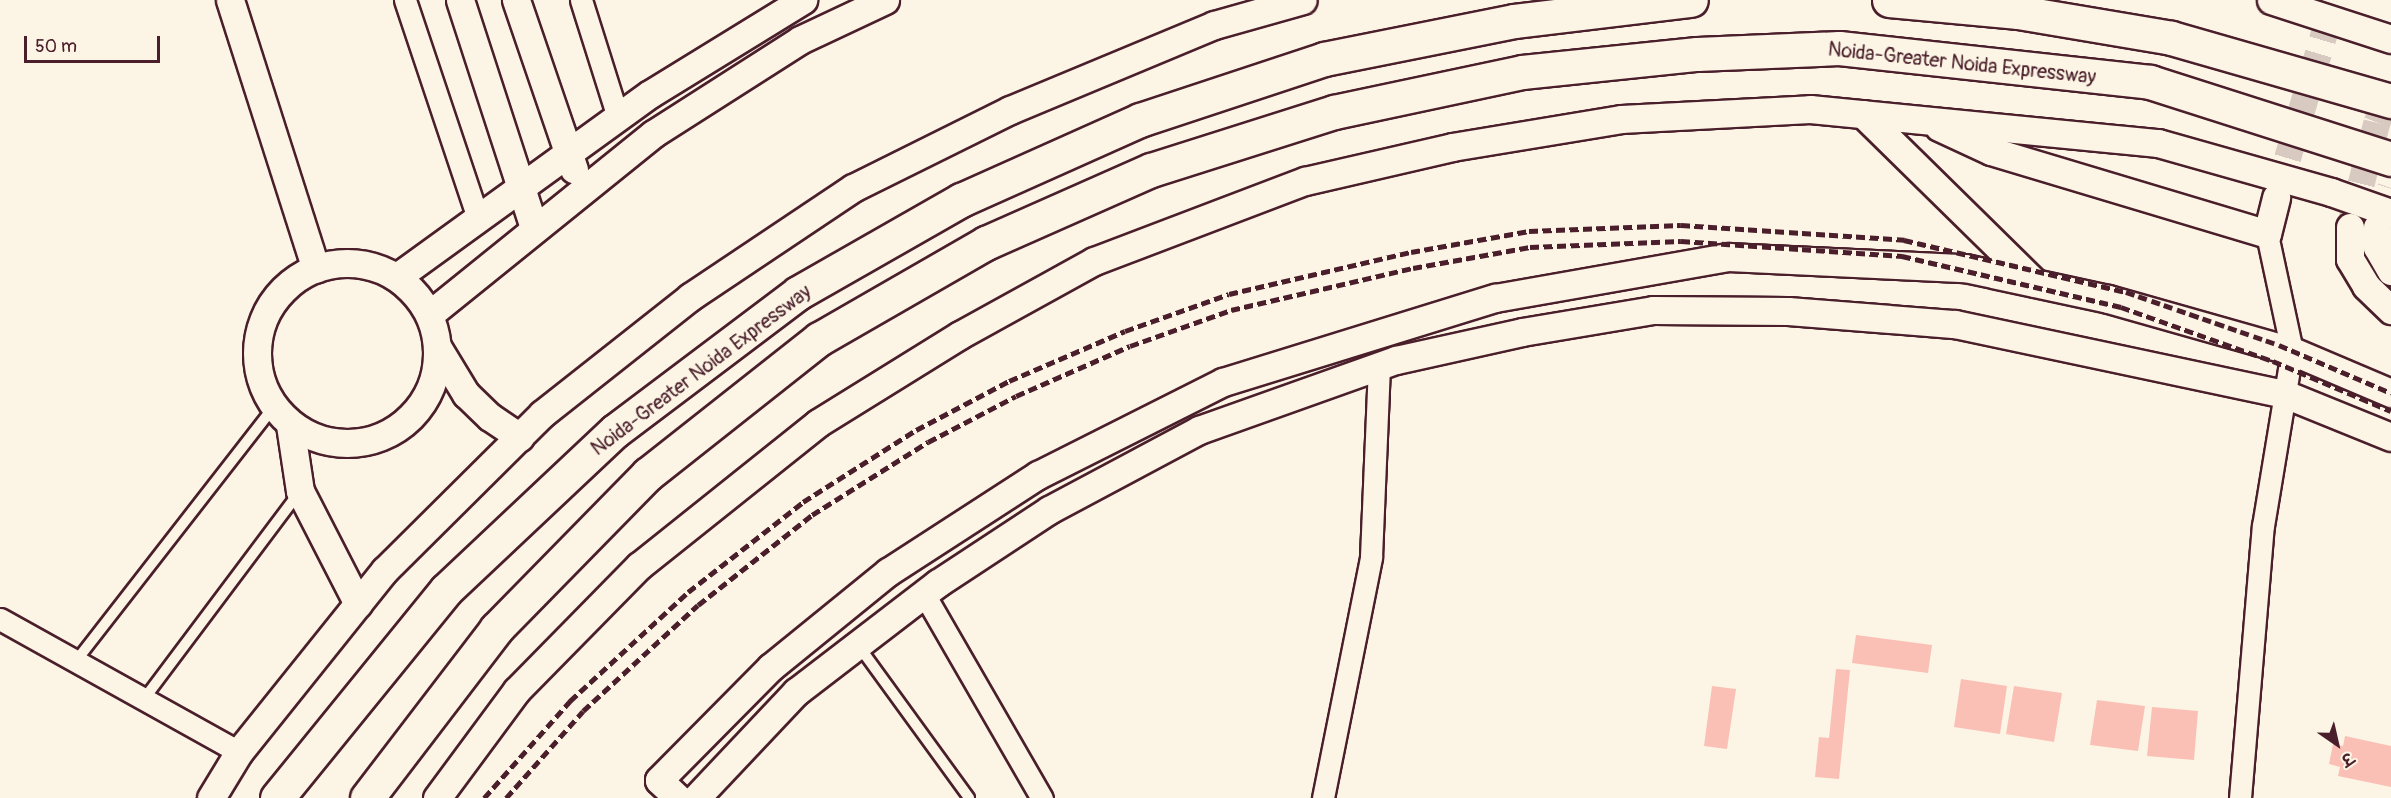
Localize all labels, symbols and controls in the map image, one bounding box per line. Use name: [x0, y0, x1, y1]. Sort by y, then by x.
scale bar: [27, 24, 164, 62]
text: 50 m: [35, 35, 77, 58]
street label: Noida-Greater Noida Expressway: [1827, 37, 2097, 89]
street label: Noida-Greater Noida Expressway: [586, 279, 816, 461]
north arrow: [2307, 714, 2367, 774]
text: उ: [2337, 748, 2357, 770]

